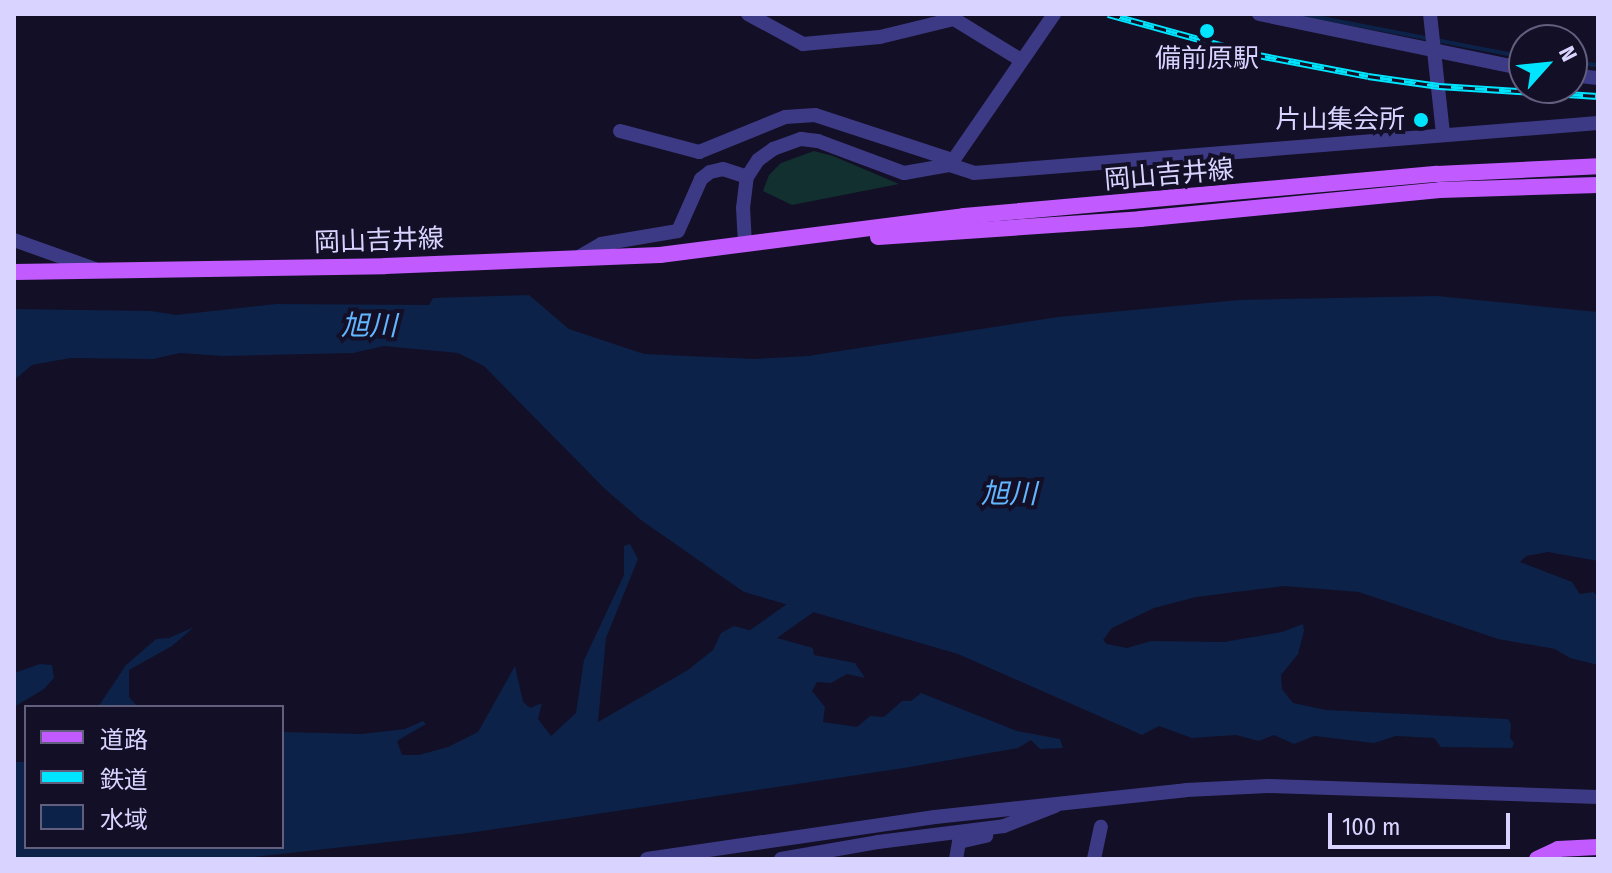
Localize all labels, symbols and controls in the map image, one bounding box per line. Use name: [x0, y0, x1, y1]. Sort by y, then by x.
marker: 備前原駅: [1198, 22, 1216, 40]
north arrow: [1508, 24, 1588, 104]
text: N: [1553, 42, 1583, 66]
place label: 備前原駅: [1155, 43, 1259, 75]
place label: 片山集会所: [1275, 104, 1405, 136]
marker: 片山集会所: [1412, 111, 1430, 129]
street label: 岡山吉井線: [1103, 154, 1235, 196]
street label: 岡山吉井線: [313, 223, 445, 259]
water label: 旭川: [341, 309, 397, 343]
water label: 旭川: [981, 477, 1037, 511]
legend: [24, 705, 284, 849]
text: 道路: [100, 726, 148, 754]
text: 鉄道: [100, 766, 148, 794]
scale bar: [1332, 797, 1514, 847]
text: 水域: [100, 806, 148, 834]
text: 100 m: [1342, 813, 1400, 841]

